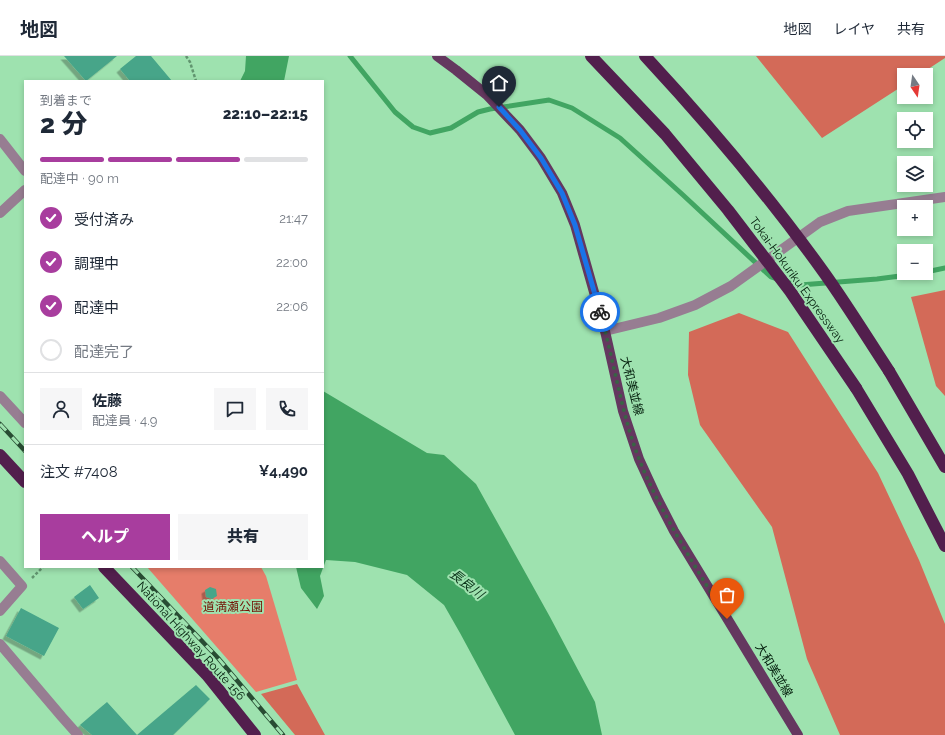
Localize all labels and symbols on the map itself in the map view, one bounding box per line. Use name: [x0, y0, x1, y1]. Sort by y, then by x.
pin: [482, 66, 516, 107]
north arrow: [897, 68, 933, 104]
street label: Tokai-Hokuriku Expressway: [747, 214, 848, 346]
courier: [580, 292, 620, 332]
street label: 大和美並線: [618, 355, 646, 417]
water label: 長良川: [447, 566, 489, 603]
pin: [710, 578, 744, 619]
street label: National Highway Route 156: [134, 579, 248, 703]
park label: 道満瀬公園: [203, 600, 263, 614]
street label: 大和美並線: [753, 641, 795, 699]

